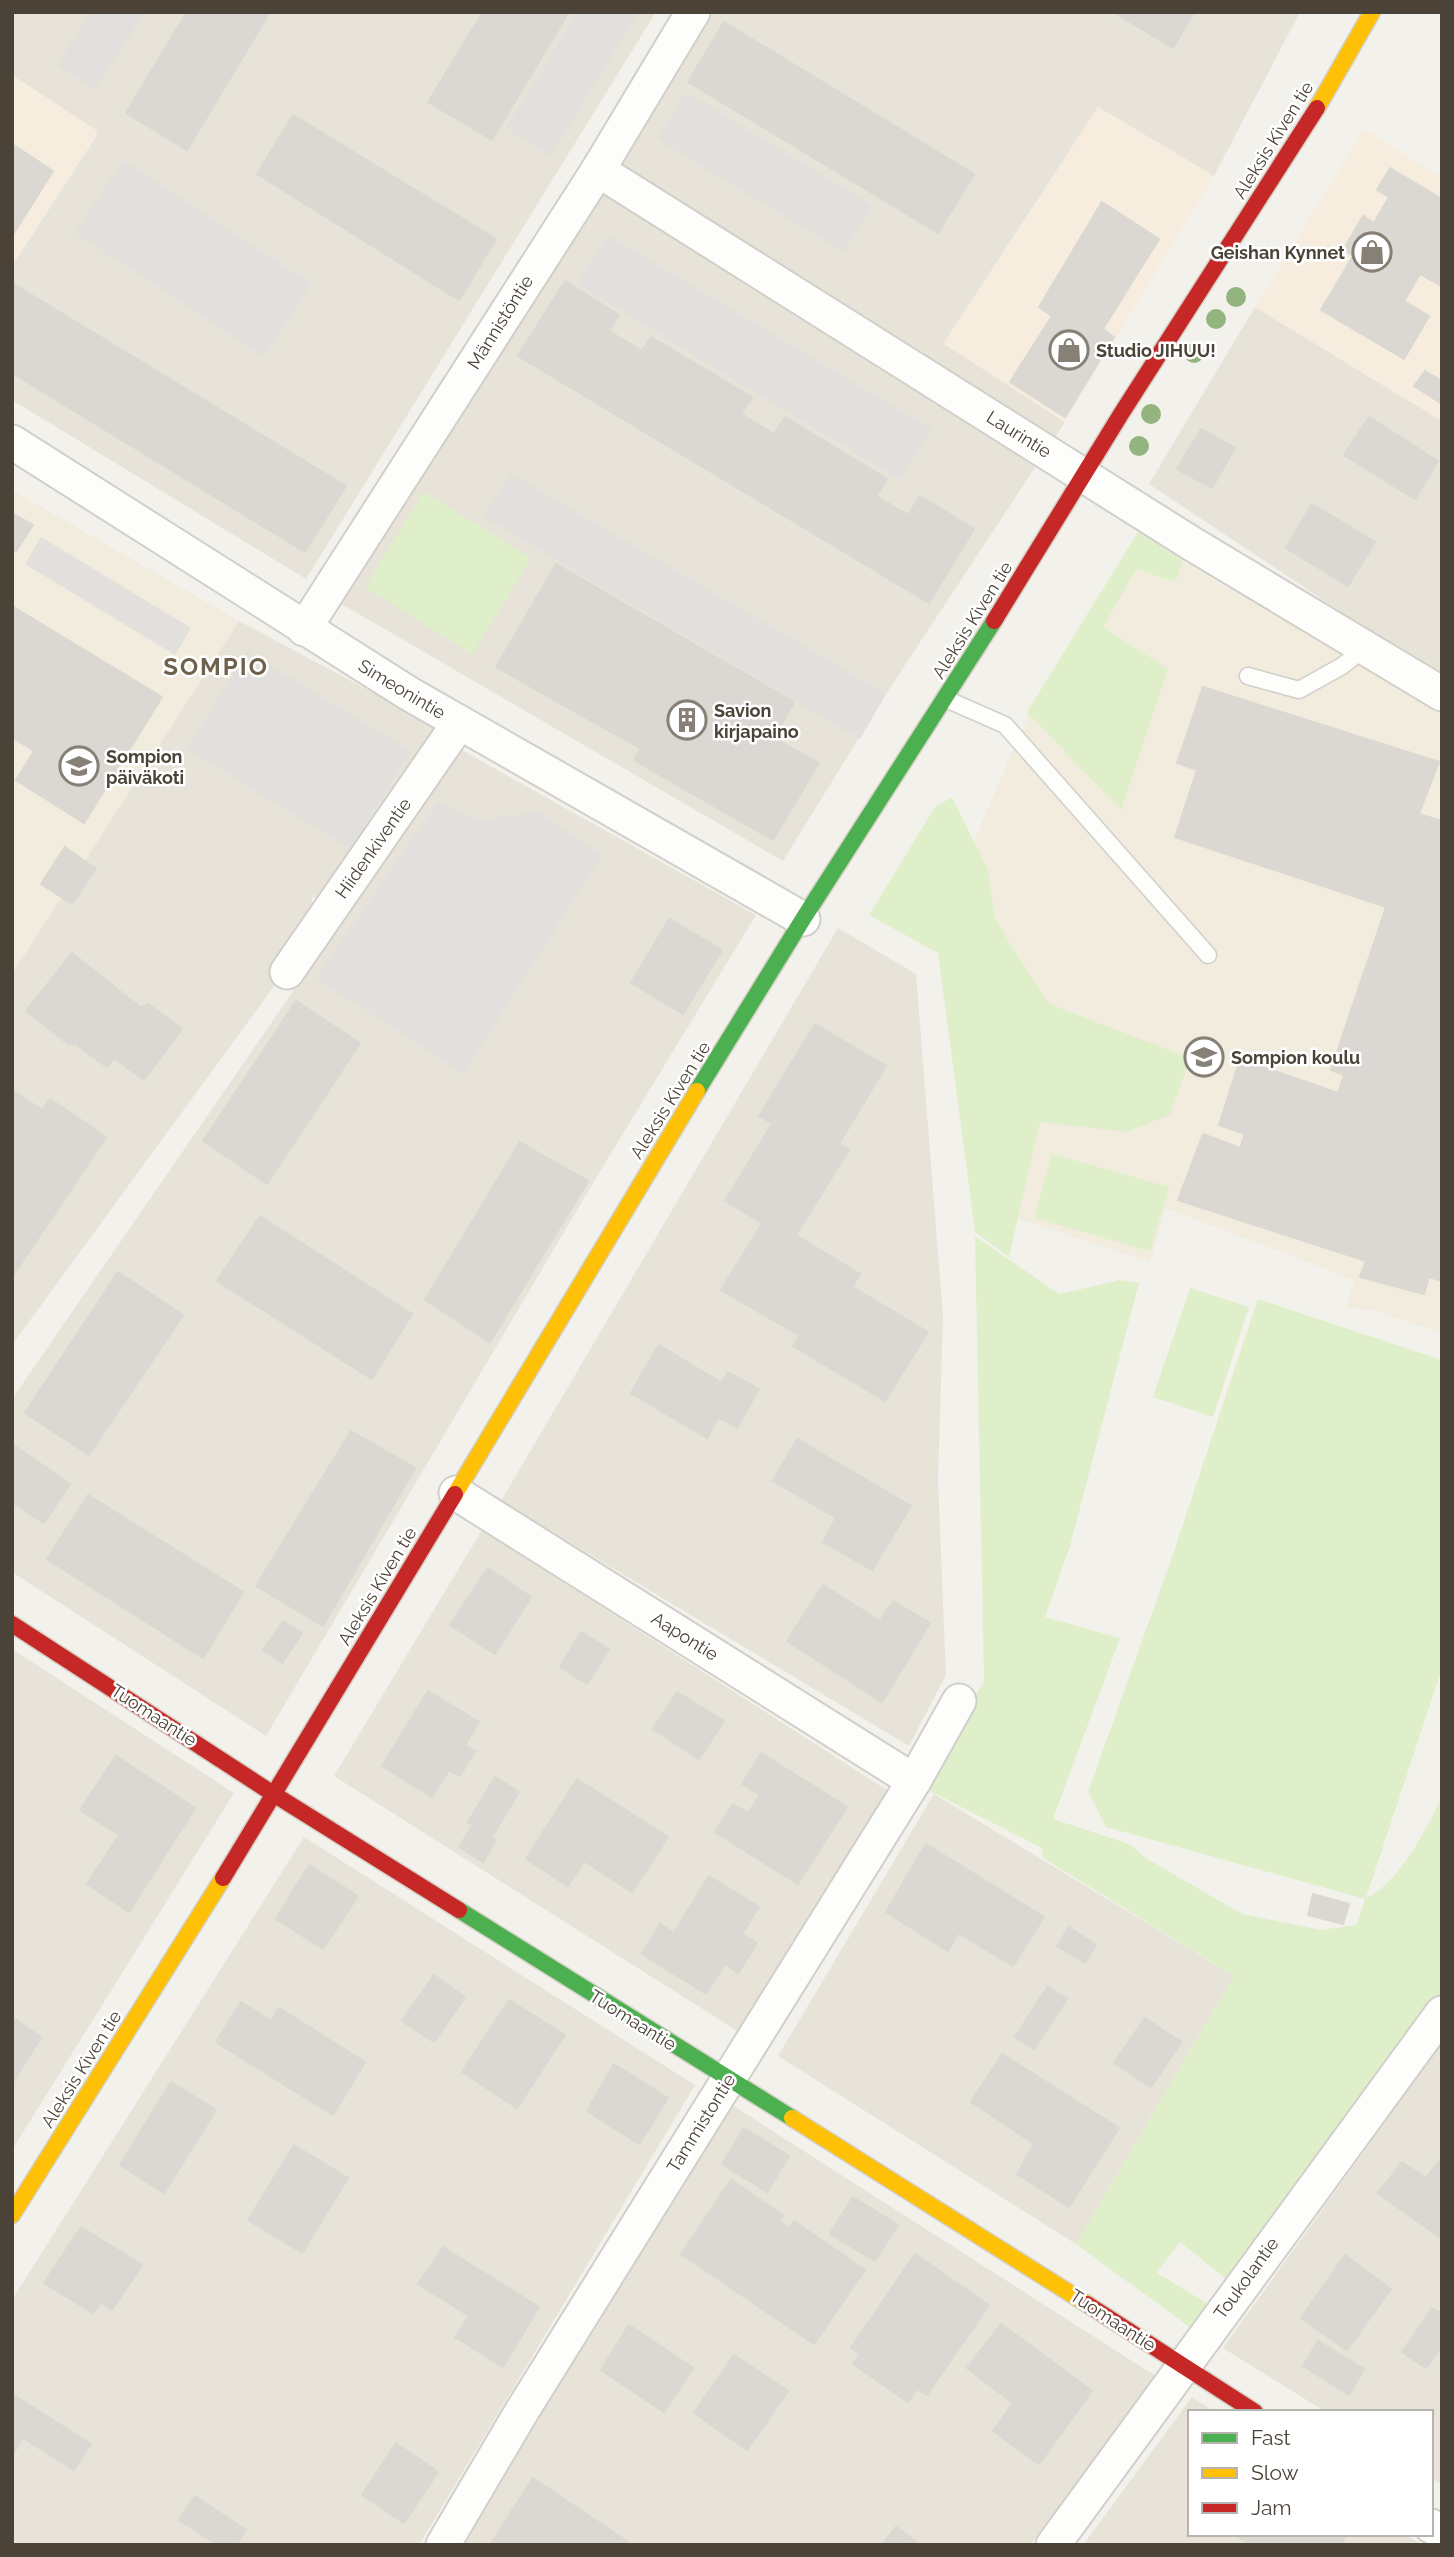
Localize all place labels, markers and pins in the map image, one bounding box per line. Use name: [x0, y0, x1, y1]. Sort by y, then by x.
shop icon: Geishan Kynnet: [1351, 231, 1393, 273]
place label: Geishan Kynnet: [1211, 242, 1345, 263]
shop icon: Studio JIHUU!: [1048, 329, 1090, 371]
place label: Studio JIHUU!: [1096, 340, 1216, 361]
building icon: Savion kirjapaino: [666, 699, 708, 741]
place label: Savion kirjapaino: [714, 700, 799, 742]
school or university icon: Sompion päiväkoti: [58, 745, 100, 787]
place label: Sompion päiväkoti: [106, 746, 184, 788]
school or university icon: Sompion koulu: [1183, 1036, 1225, 1078]
place label: Sompion koulu: [1231, 1047, 1360, 1068]

